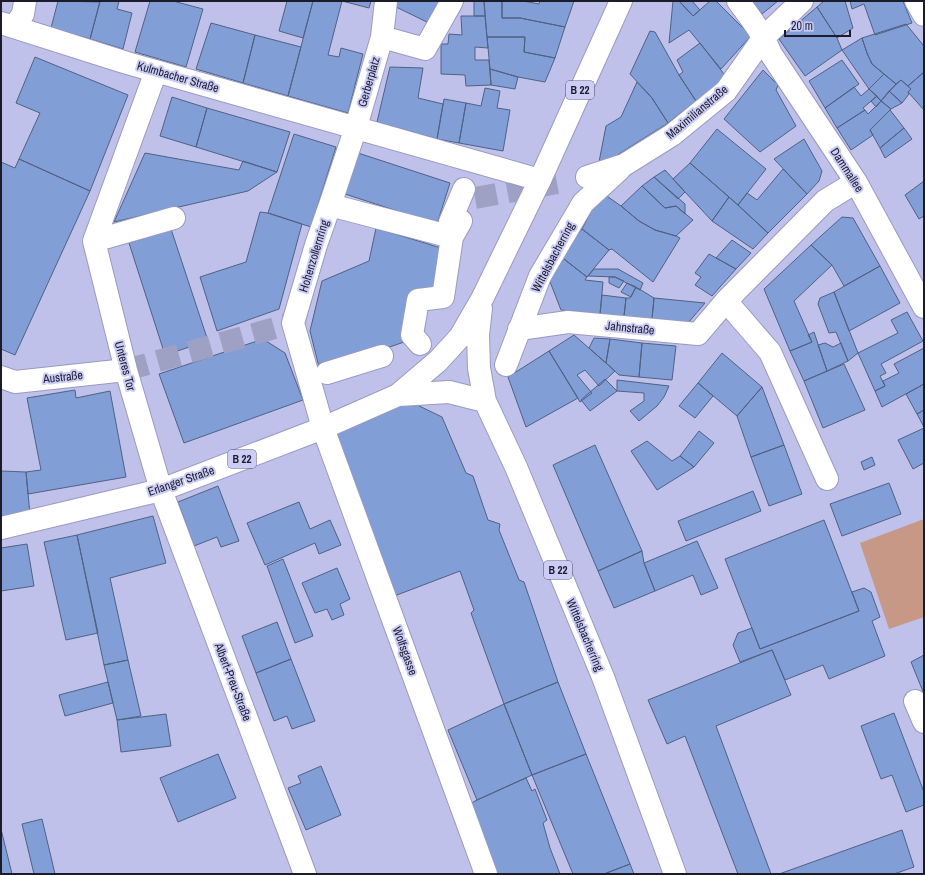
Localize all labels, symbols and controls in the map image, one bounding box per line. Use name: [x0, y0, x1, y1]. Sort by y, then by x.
scale bar: [785, 12, 850, 38]
text: 20 m: [791, 18, 813, 34]
street label: Gerberplatz: [354, 55, 384, 109]
street label: Kulmbacher Straße: [135, 58, 221, 96]
road number: B 22: [566, 81, 594, 99]
street label: Maximilianstraße: [663, 81, 731, 143]
street label: Dammallee: [827, 145, 867, 195]
street label: Hohenzollernring: [295, 217, 333, 294]
street label: Wittelsbacherring: [528, 219, 578, 295]
street label: Jahnstraße: [605, 317, 655, 339]
street label: Unteres Tor: [111, 339, 139, 393]
street label: Austraße: [41, 367, 84, 387]
road number: B 22: [228, 450, 256, 468]
street label: Erlanger Straße: [146, 462, 216, 500]
road number: B 22: [544, 561, 572, 579]
street label: Wittelsbacherring: [563, 596, 608, 674]
street label: Wolfsgasse: [389, 624, 421, 678]
street label: Albert-Preu-Straße: [210, 640, 255, 723]

